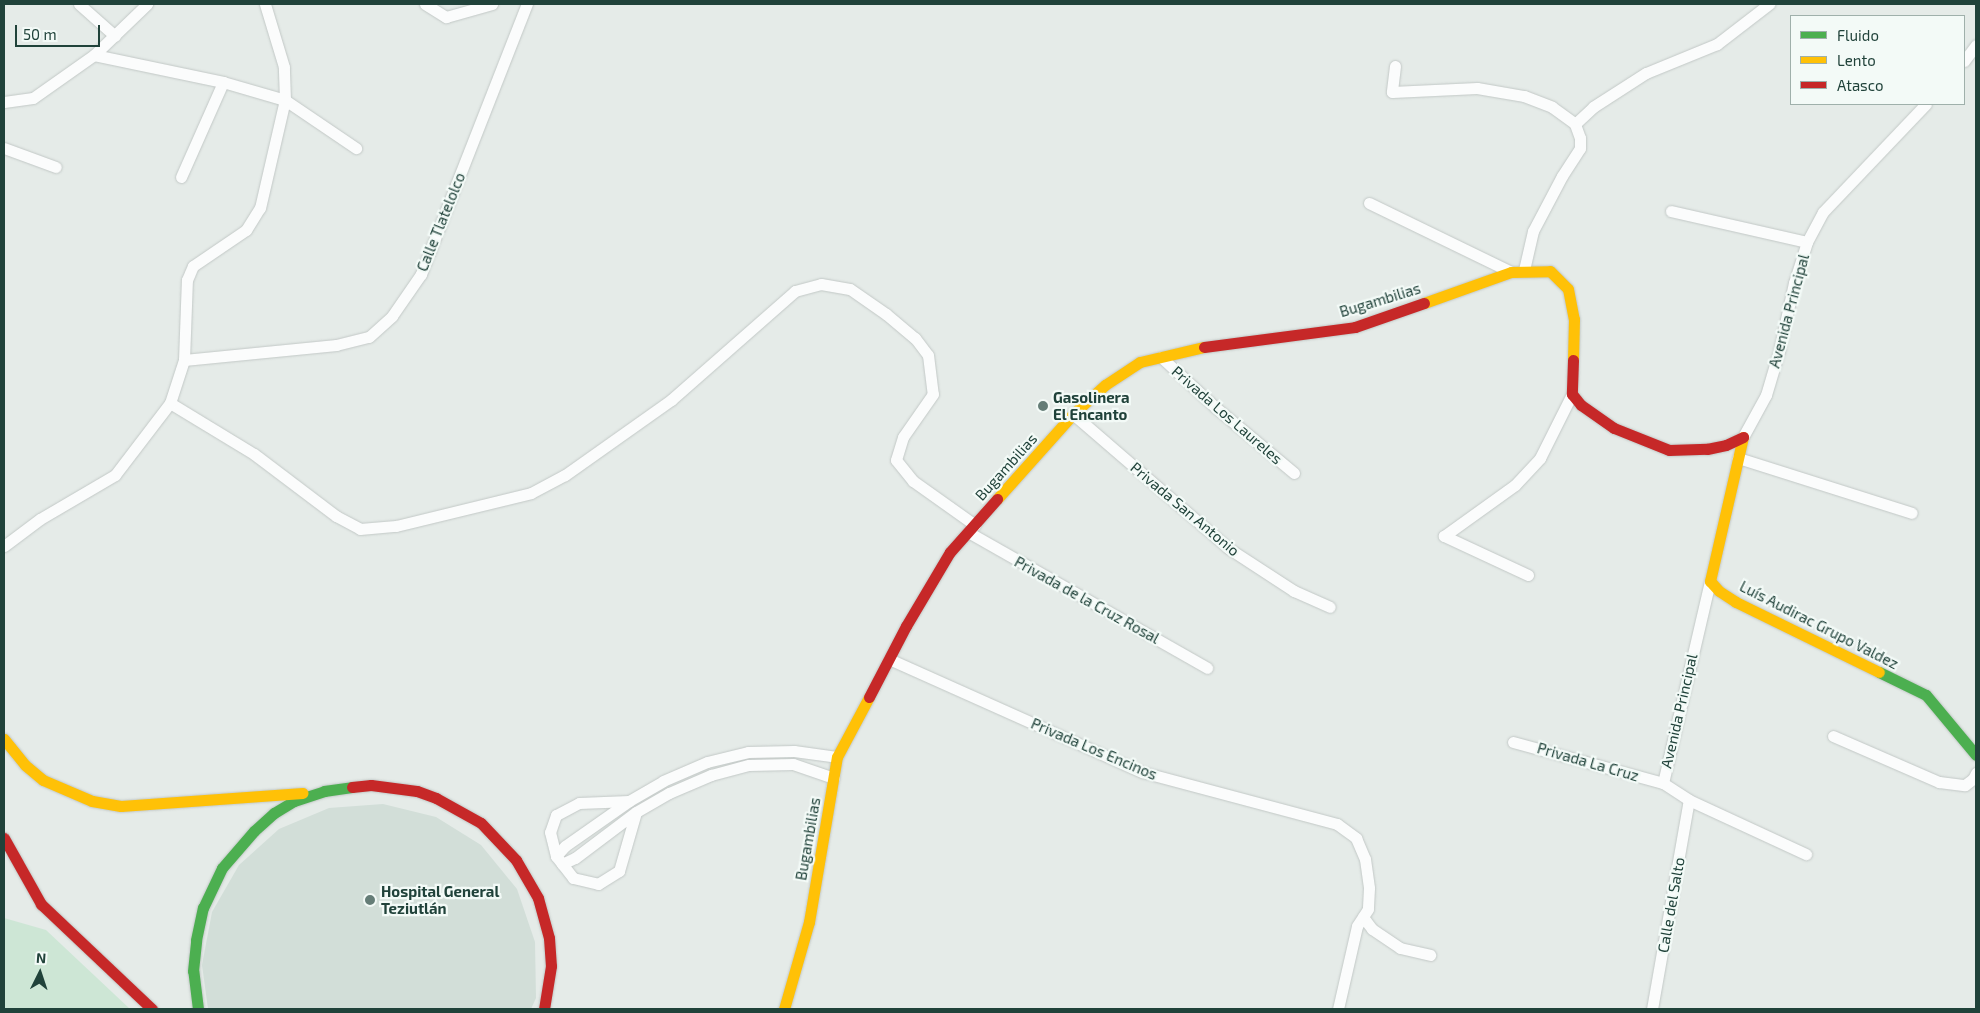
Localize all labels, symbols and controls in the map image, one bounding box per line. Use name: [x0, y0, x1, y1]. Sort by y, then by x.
scale bar: [18, 15, 102, 47]
legend: [1790, 15, 1965, 105]
text: 50 m: [23, 25, 57, 43]
text: Fluido: [1837, 26, 1879, 44]
text: Lento: [1837, 51, 1876, 69]
text: Atasco: [1837, 76, 1883, 94]
street label: Calle Tlatelolco: [413, 170, 469, 274]
street label: Avenida Principal: [1765, 252, 1813, 370]
street label: Bugambilias: [1337, 279, 1423, 321]
street label: Privada Los Laureles: [1168, 362, 1286, 468]
place label: Gasolinera El Encanto: [1053, 388, 1130, 423]
marker: Gasolinera El Encanto: [1037, 400, 1049, 412]
street label: Bugambilias: [971, 430, 1041, 504]
street label: Privada San Antonio: [1127, 458, 1243, 560]
street label: Privada de la Cruz Rosal: [1011, 553, 1163, 647]
street label: Luís Audirac Grupo Valdez: [1736, 577, 1902, 673]
street label: Avenida Principal: [1657, 652, 1701, 770]
street label: Privada Los Encinos: [1028, 714, 1160, 784]
street label: Privada La Cruz: [1535, 739, 1641, 785]
street label: Bugambilias: [792, 796, 824, 882]
street label: Calle del Salto: [1654, 856, 1688, 954]
place label: Hospital General Teziutlán: [381, 882, 500, 917]
marker: Hospital General Teziutlán: [363, 893, 377, 907]
north arrow: [15, 948, 65, 998]
text: N: [35, 949, 47, 966]

